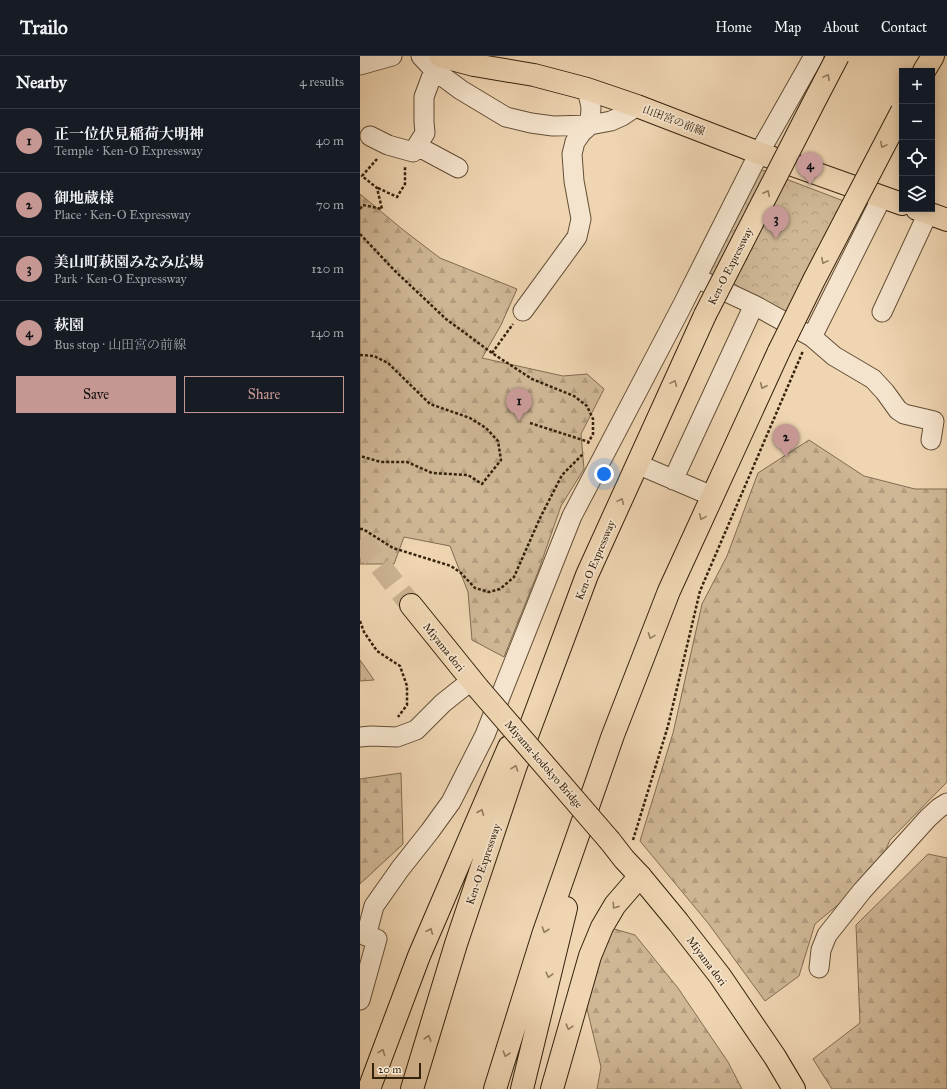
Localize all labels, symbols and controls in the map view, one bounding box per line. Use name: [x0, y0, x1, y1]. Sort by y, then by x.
text: Trailo: [20, 16, 68, 39]
text: Home: [715, 19, 752, 36]
text: Map: [774, 19, 801, 36]
text: About: [823, 19, 859, 36]
text: Contact: [881, 19, 927, 36]
map controls: [899, 68, 935, 212]
button: +: [899, 68, 935, 104]
text: Nearby: [16, 72, 67, 93]
text: 4 results: [299, 74, 344, 90]
one-way arrow: [822, 74, 830, 81]
street label: 山田宮の前線: [641, 103, 707, 138]
button: −: [899, 104, 935, 140]
text: 正一位伏見稲荷大明神: [54, 125, 204, 143]
text: 1: [26, 133, 32, 149]
text: 40 m: [315, 133, 344, 149]
button: locate: [899, 140, 935, 176]
one-way arrow: [881, 141, 888, 148]
text: Temple · Ken-O Expressway: [54, 143, 203, 159]
pin: 4: [797, 152, 823, 185]
button: layers: [899, 176, 935, 212]
text: 御地蔵様: [54, 189, 114, 207]
one-way arrow: [762, 189, 770, 197]
text: 2: [26, 197, 32, 213]
text: 70 m: [316, 197, 344, 213]
pin: 3: [763, 206, 789, 239]
text: Place · Ken-O Expressway: [54, 207, 190, 223]
street label: Ken-O Expressway: [705, 225, 756, 307]
text: 美山町萩園みなみ広場: [54, 253, 204, 271]
one-way arrow: [821, 256, 829, 264]
text: 3: [26, 261, 32, 277]
text: 120 m: [311, 261, 344, 277]
text: Park · Ken-O Expressway: [54, 271, 187, 287]
text: 萩園: [54, 316, 84, 334]
text: 4: [25, 325, 33, 341]
text: 140 m: [310, 325, 344, 341]
text: Bus stop · 山田宮の前線: [54, 337, 186, 353]
button: Save: [16, 376, 176, 413]
button: Share: [184, 376, 344, 413]
one-way arrow: [669, 379, 677, 387]
one-way arrow: [760, 382, 768, 389]
pin: 1: [506, 388, 532, 421]
pin: 2: [773, 424, 799, 457]
your location: [594, 464, 614, 484]
one-way arrow: [616, 498, 624, 505]
one-way arrow: [699, 512, 707, 520]
street label: Ken-O Expressway: [573, 518, 618, 602]
street label: Miyama dori: [420, 621, 467, 674]
one-way arrow: [648, 633, 656, 640]
street label: Miyama-kodokyo Bridge: [502, 718, 585, 811]
one-way arrow: [511, 765, 519, 772]
one-way arrow: [476, 808, 484, 816]
street label: Ken-O Expressway: [463, 821, 504, 907]
one-way arrow: [612, 902, 620, 909]
one-way arrow: [541, 926, 549, 933]
one-way arrow: [425, 928, 433, 936]
street label: Miyama dori: [684, 934, 729, 989]
one-way arrow: [546, 972, 554, 979]
one-way arrow: [565, 1023, 574, 1030]
one-way arrow: [423, 1035, 432, 1042]
one-way arrow: [378, 1049, 386, 1056]
one-way arrow: [502, 1050, 511, 1057]
scale bar: [372, 1061, 421, 1080]
text: 20 m: [378, 1063, 401, 1076]

